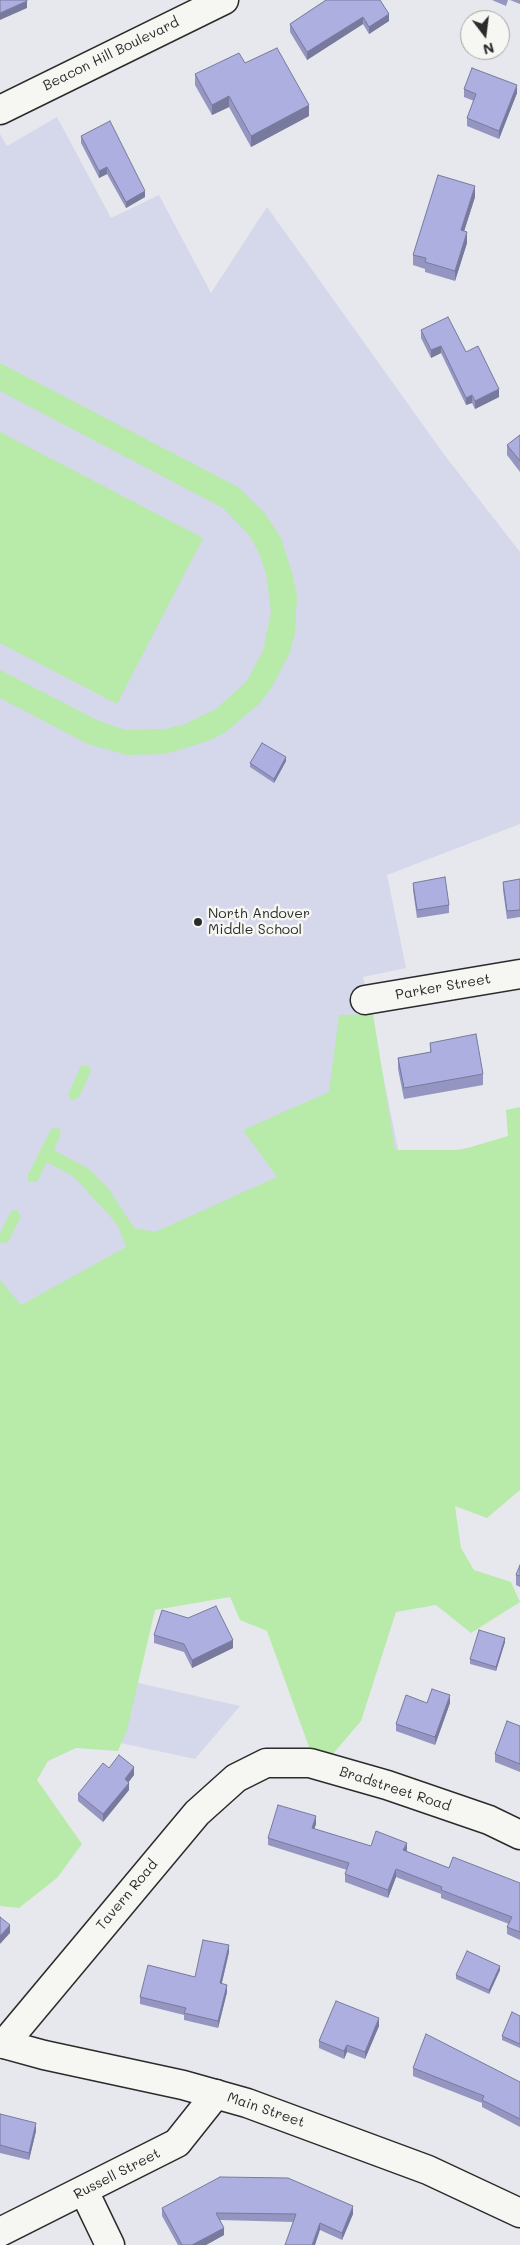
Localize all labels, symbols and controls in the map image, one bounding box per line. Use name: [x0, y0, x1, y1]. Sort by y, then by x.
north arrow: [460, 10, 510, 60]
street label: Beacon Hill Boulevard: [40, 14, 182, 94]
text: N: [481, 38, 496, 60]
place label: North Andover Middle School: [208, 906, 310, 939]
marker: North Andover Middle School: [192, 916, 204, 928]
street label: Parker Street: [394, 970, 492, 1004]
street label: Bradstreet Road: [337, 1763, 453, 1815]
street label: Tavern Road: [93, 1856, 161, 1934]
street label: Main Street: [225, 2089, 307, 2131]
street label: Russell Street: [71, 2145, 163, 2203]

